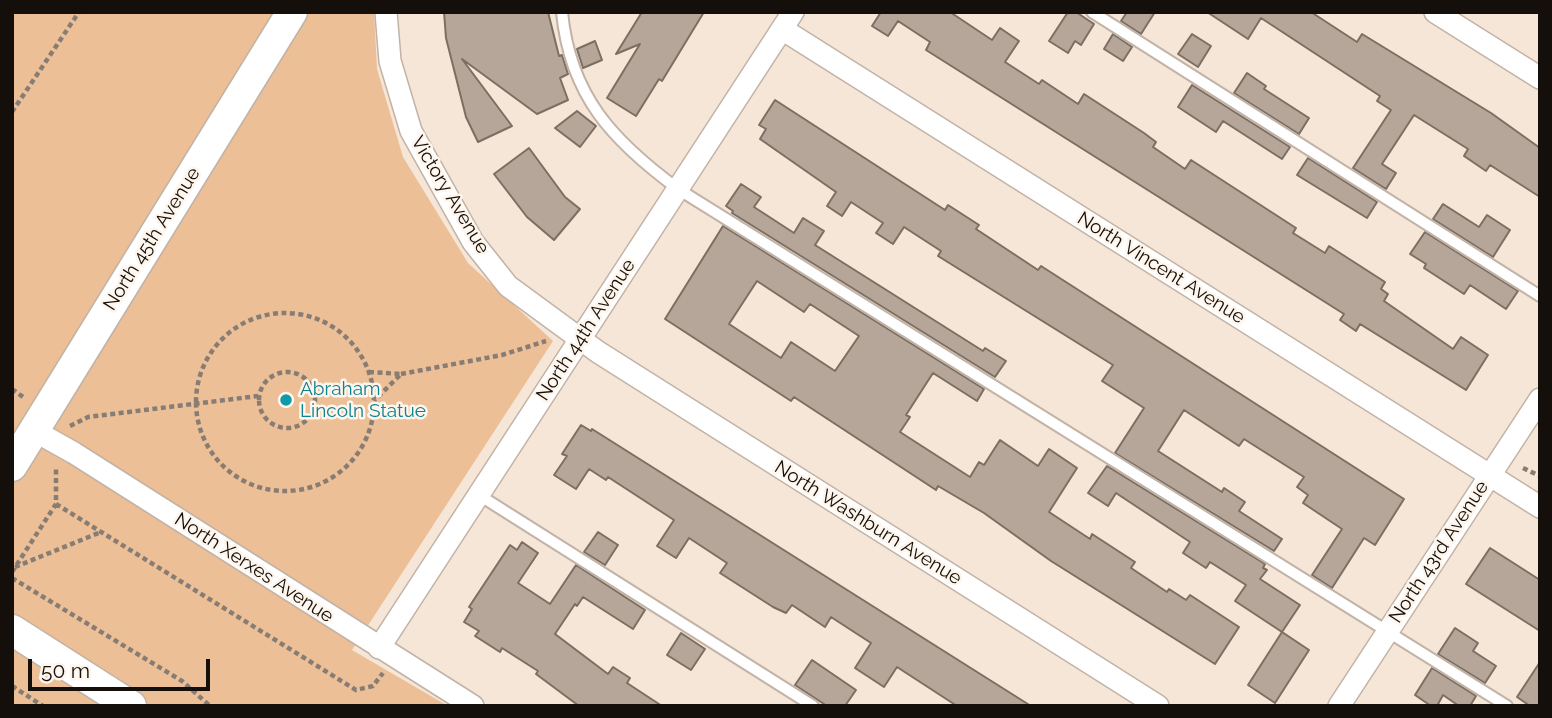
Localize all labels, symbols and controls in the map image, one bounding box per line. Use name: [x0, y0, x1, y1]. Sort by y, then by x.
street label: Victory Avenue: [406, 132, 494, 258]
street label: North 45th Avenue: [99, 163, 205, 315]
street label: North Vincent Avenue: [1073, 207, 1249, 329]
street label: North 44th Avenue: [532, 255, 640, 405]
place label: Abraham Lincoln Statue: [300, 378, 426, 422]
marker: Abraham Lincoln Statue: [278, 392, 294, 408]
street label: North Washburn Avenue: [770, 456, 966, 590]
street label: North 43rd Avenue: [1384, 477, 1494, 627]
street label: North Xerxes Avenue: [170, 508, 338, 628]
scale bar: [32, 644, 214, 688]
text: 50 m: [41, 658, 90, 683]

